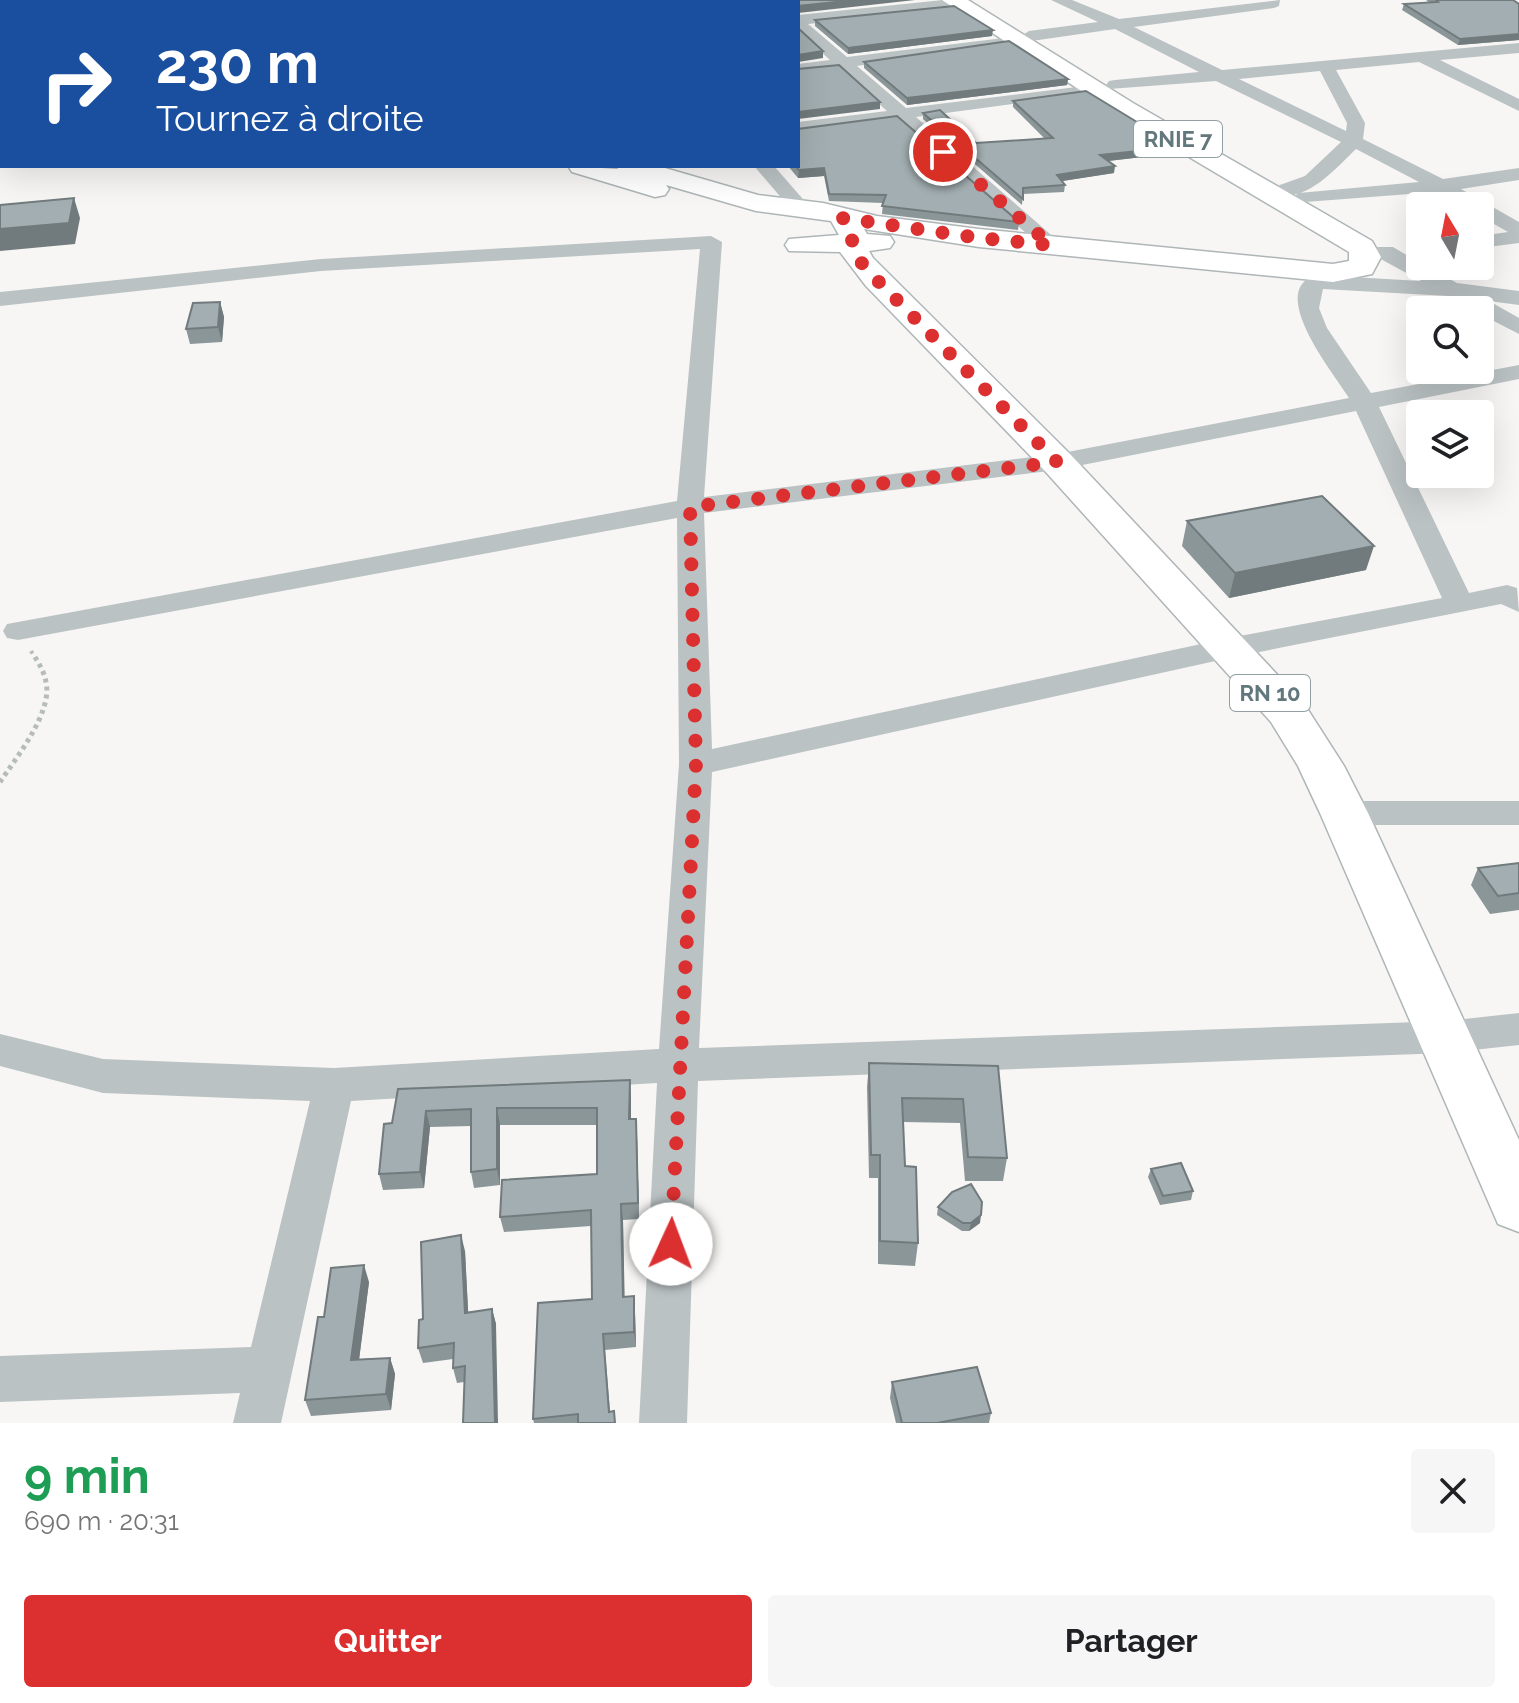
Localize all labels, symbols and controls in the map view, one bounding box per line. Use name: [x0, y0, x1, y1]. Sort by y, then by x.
text: 230 m: [156, 30, 319, 96]
icon: right: [24, 32, 128, 136]
text: Tournez à droite: [156, 97, 424, 139]
pin: [909, 118, 977, 186]
road number: RNIE 7: [1134, 121, 1222, 157]
icon: arrive: [921, 130, 965, 174]
north arrow: [1406, 192, 1494, 280]
map controls: [1406, 192, 1494, 488]
button: search: [1406, 296, 1494, 384]
button: layers: [1406, 400, 1494, 488]
road number: RN 10: [1230, 675, 1310, 711]
position arrow: [629, 1202, 713, 1286]
text: 9 min: [24, 1448, 150, 1504]
button: close: [1411, 1449, 1495, 1533]
text: 690 m · 20:31: [24, 1506, 179, 1536]
button: Quitter: [24, 1595, 752, 1687]
button: Partager: [768, 1595, 1495, 1687]

